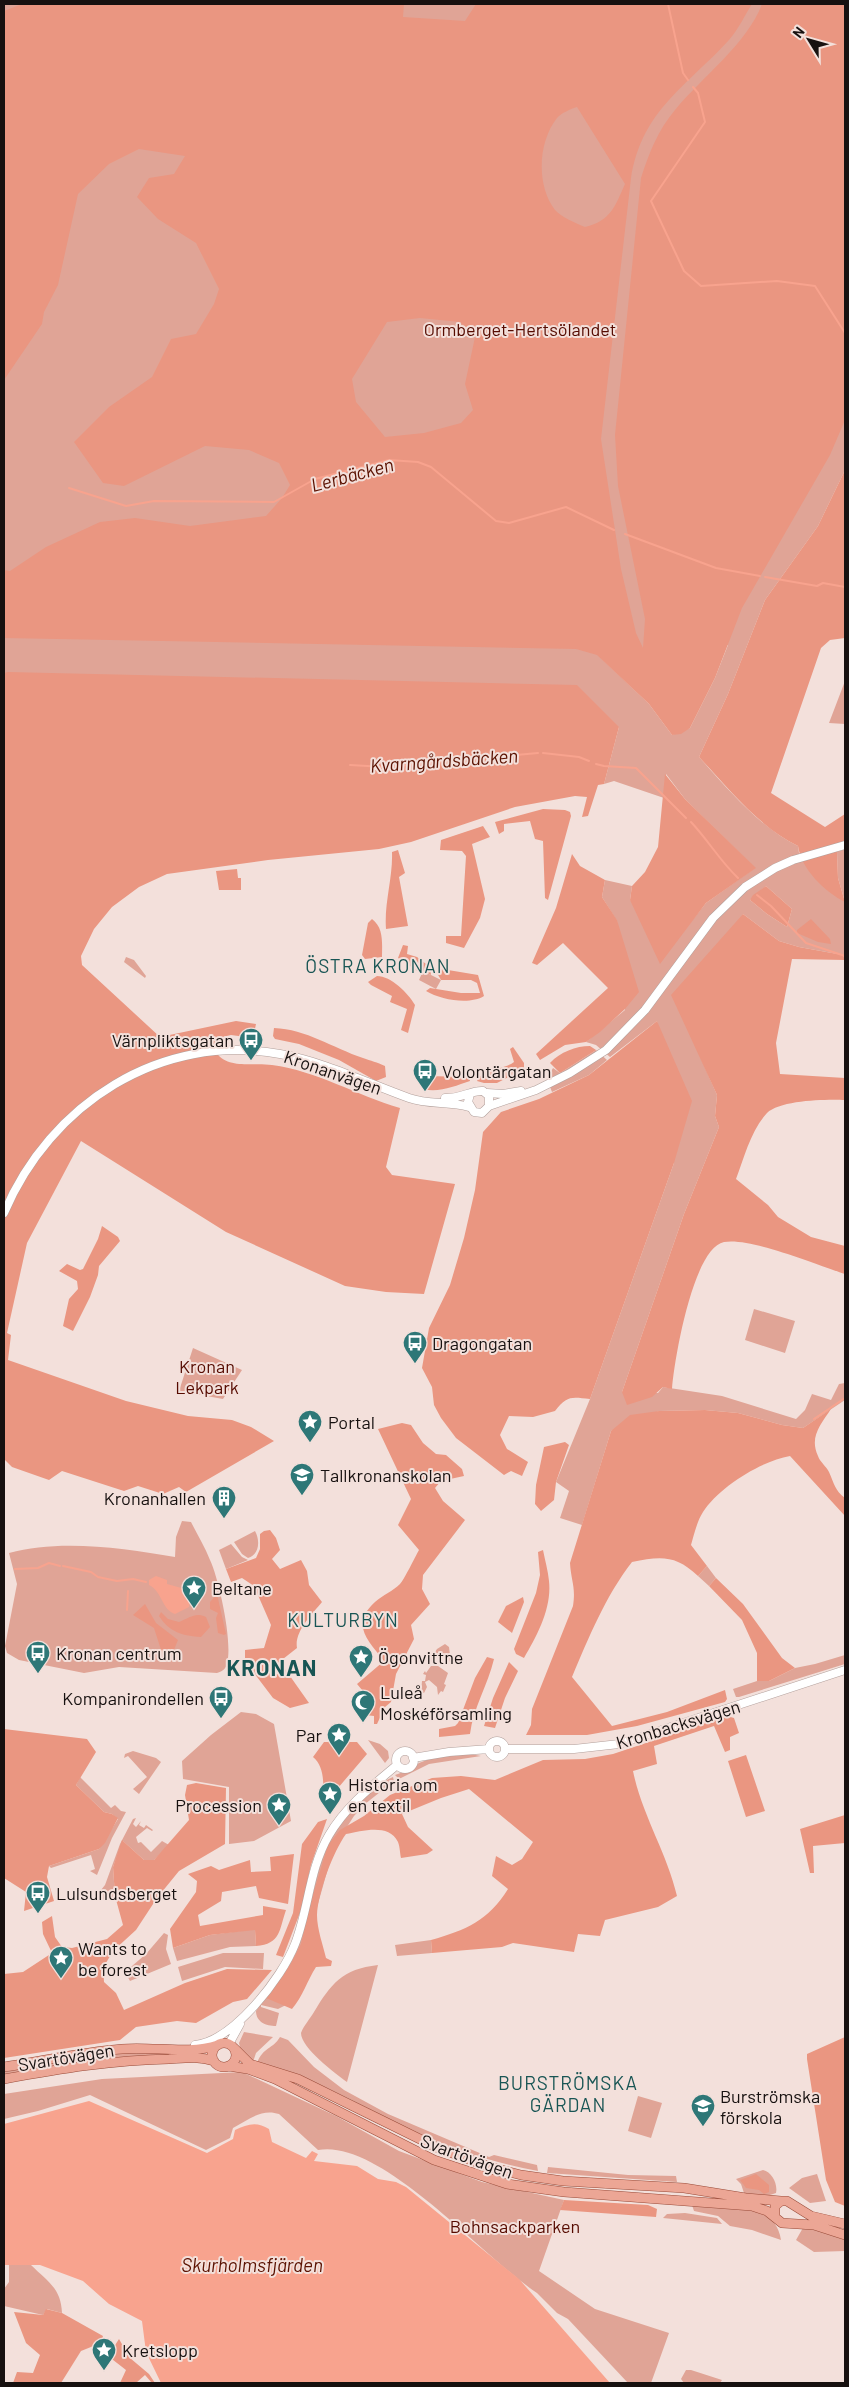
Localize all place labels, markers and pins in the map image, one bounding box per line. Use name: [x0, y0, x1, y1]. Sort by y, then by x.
bus stop icon: Värnpliktsgatan: [238, 1027, 264, 1061]
place label: Värnpliktsgatan: [112, 1029, 234, 1051]
bus stop icon: Volontärgatan: [412, 1058, 438, 1092]
place label: Volontärgatan: [442, 1060, 551, 1082]
bus stop icon: Dragongatan: [402, 1330, 428, 1364]
place label: Dragongatan: [432, 1332, 532, 1354]
place icon: Portal: [297, 1409, 323, 1443]
place label: Portal: [328, 1411, 375, 1433]
school or university icon: Tallkronanskolan: [289, 1462, 315, 1496]
place label: Tallkronanskolan: [320, 1464, 452, 1486]
building icon: Kronanhallen: [211, 1485, 237, 1519]
place label: Kronanhallen: [104, 1487, 206, 1509]
place icon: Beltane: [181, 1575, 207, 1609]
place label: Beltane: [212, 1577, 272, 1599]
bus stop icon: Kronan centrum: [25, 1640, 51, 1674]
place label: Kronan centrum: [56, 1642, 182, 1664]
place icon: Ögonvittne: [348, 1644, 374, 1678]
place label: Ögonvittne: [378, 1646, 463, 1668]
place label: Luleå Moskéförsamling: [380, 1681, 512, 1724]
bus stop icon: Kompanirondellen: [208, 1685, 234, 1719]
place label: Kompanirondellen: [62, 1687, 204, 1709]
mosque icon: Luleå Moskéförsamling: [350, 1689, 376, 1723]
place icon: Par: [326, 1722, 352, 1756]
place label: Par: [296, 1724, 322, 1746]
place label: Historia om en textil: [348, 1773, 438, 1816]
place icon: Historia om en textil: [317, 1781, 343, 1815]
place icon: Procession: [266, 1792, 292, 1826]
place label: Procession: [175, 1794, 262, 1816]
bus stop icon: Lulsundsberget: [25, 1880, 51, 1914]
place label: Lulsundsberget: [56, 1882, 178, 1904]
place label: Wants to be forest: [78, 1937, 147, 1980]
place icon: Wants to be forest: [48, 1945, 74, 1979]
place label: Burströmska förskola: [720, 2085, 820, 2128]
school or university icon: Burströmska förskola: [690, 2093, 716, 2127]
place icon: Kretslopp: [91, 2337, 117, 2371]
place label: Kretslopp: [122, 2339, 198, 2361]

